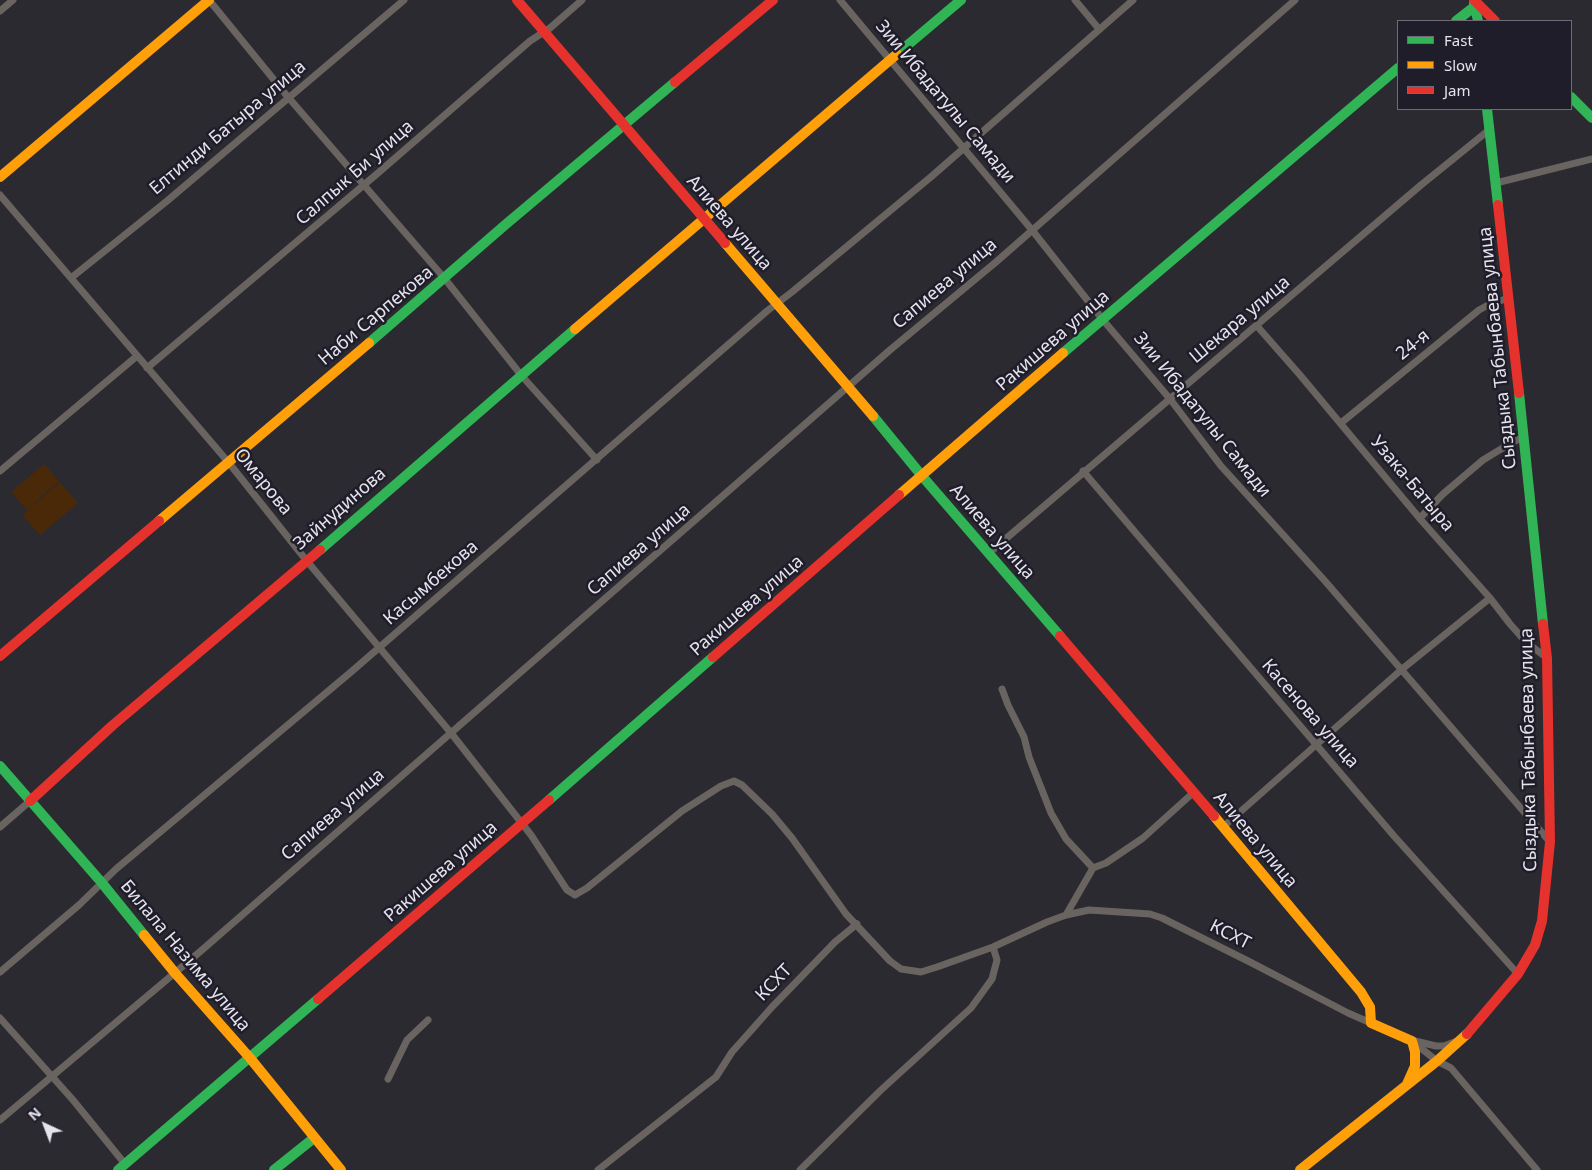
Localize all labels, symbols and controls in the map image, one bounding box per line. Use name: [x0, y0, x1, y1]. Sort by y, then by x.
street label: Зии Ибадатулы Самади: [871, 16, 1019, 188]
legend: [1397, 20, 1572, 110]
text: Fast: [1444, 30, 1473, 50]
text: Slow: [1444, 55, 1477, 75]
street label: Елтинди Батыра улица: [145, 56, 311, 200]
text: Jam: [1444, 80, 1471, 100]
street label: Салпык Би улица: [292, 116, 418, 230]
street label: Алиева улица: [682, 171, 776, 275]
street label: Сыздыка Табынбаева улица: [1475, 226, 1521, 470]
street label: Сапиева улица: [888, 234, 1002, 334]
street label: Наби Сарпекова: [314, 262, 438, 370]
street label: Шекара улица: [1185, 272, 1295, 368]
street label: Ракишева улица: [992, 286, 1114, 396]
street label: 24-я: [1392, 325, 1434, 365]
street label: Зии Ибадатулы Самади: [1129, 328, 1275, 502]
street label: Узака-Батыра: [1366, 432, 1458, 536]
street label: Омарова: [230, 444, 296, 520]
street label: Зайнудинова: [290, 463, 390, 555]
street label: Алиева улица: [945, 480, 1039, 584]
street label: Сапиева улица: [583, 499, 695, 601]
street label: Касымбекова: [379, 536, 483, 630]
street label: Ракишева улица: [686, 551, 808, 661]
street label: Сыздыка Табынбаева улица: [1516, 628, 1542, 872]
street label: Касенова улица: [1257, 655, 1363, 773]
street label: Сапиева улица: [277, 764, 389, 866]
street label: Алиева улица: [1208, 787, 1302, 893]
street label: Ракишева улица: [380, 817, 502, 927]
street label: Билала Назима улица: [115, 876, 255, 1036]
street label: КСХТ: [1206, 916, 1254, 954]
street label: КСХТ: [751, 960, 797, 1006]
north arrow: [20, 1100, 70, 1150]
text: N: [24, 1103, 45, 1125]

